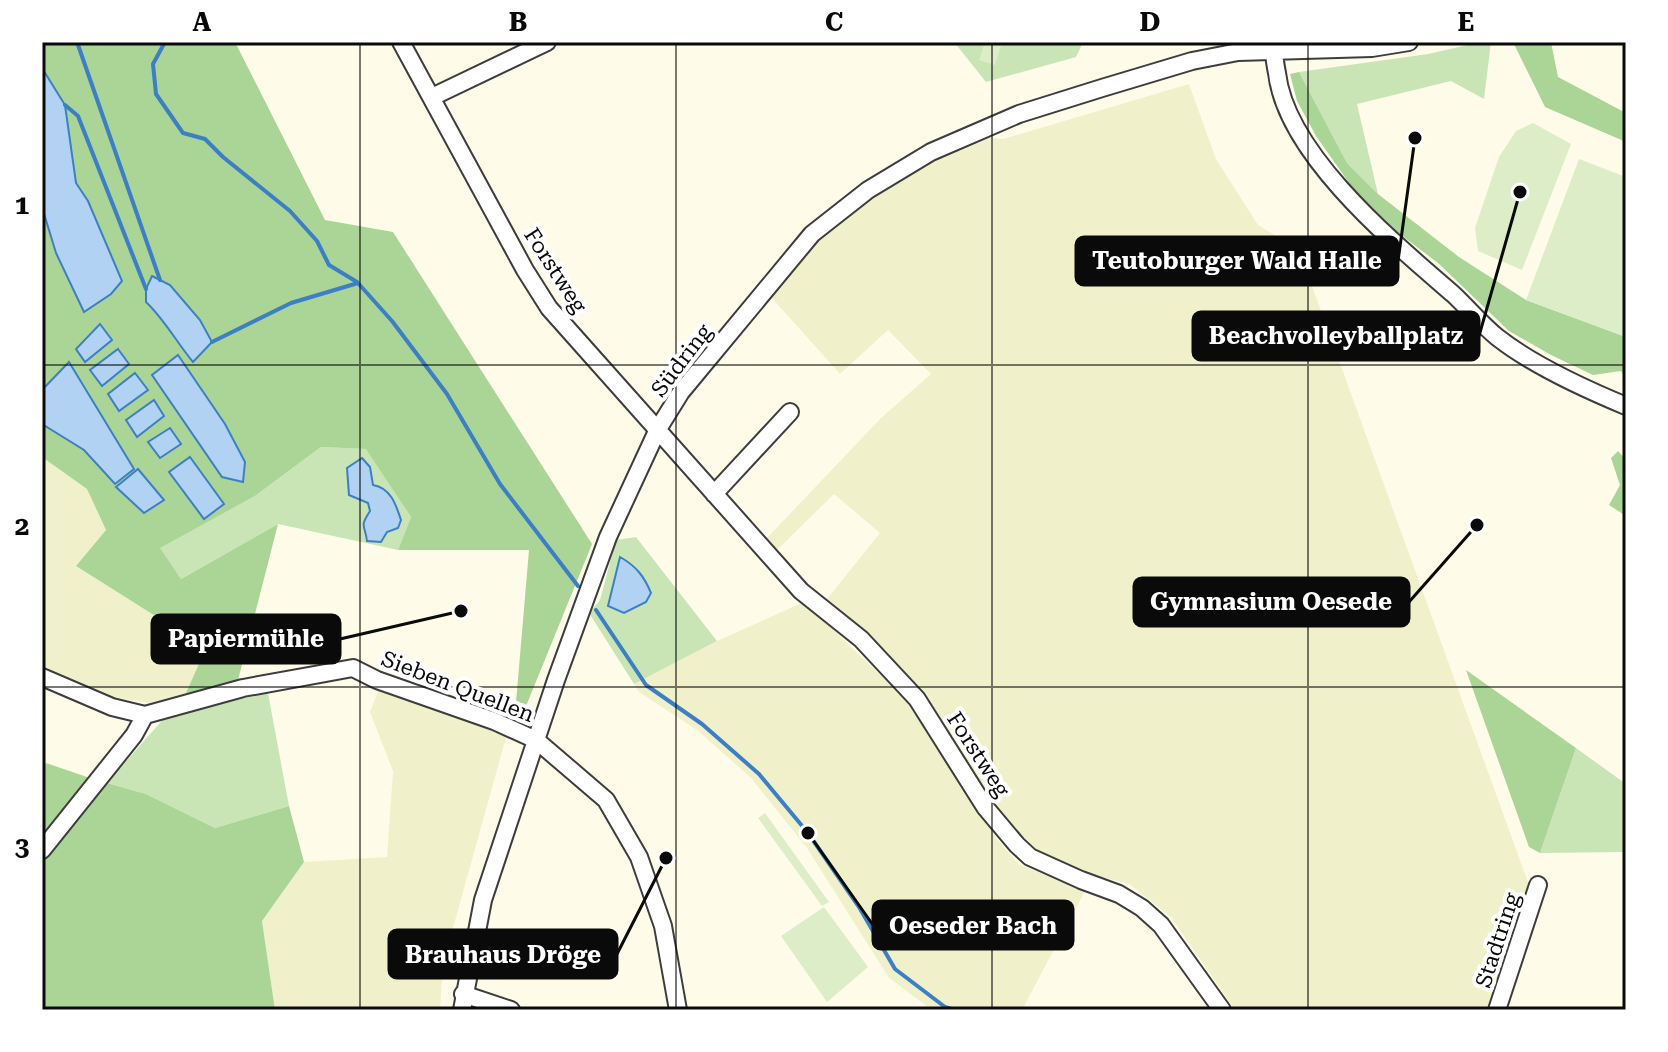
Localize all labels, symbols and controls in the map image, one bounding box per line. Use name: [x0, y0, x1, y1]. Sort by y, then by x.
text: A: [193, 7, 212, 37]
text: B: [509, 7, 527, 37]
text: C: [825, 7, 843, 37]
text: D: [1140, 7, 1160, 37]
text: E: [1458, 7, 1474, 37]
text: 1: [15, 190, 29, 220]
street label: Forstweg: [519, 223, 592, 318]
callout: Teutoburger Wald Halle: [1076, 237, 1398, 285]
text: Teutoburger Wald Halle: [1092, 247, 1382, 275]
callout: Beachvolleyballplatz: [1193, 312, 1479, 360]
street label: Südring: [646, 319, 717, 401]
text: Beachvolleyballplatz: [1209, 322, 1463, 350]
text: 2: [15, 511, 29, 541]
callout: Gymnasium Oesede: [1134, 578, 1409, 626]
text: Gymnasium Oesede: [1150, 588, 1392, 616]
callout: Papiermühle: [152, 615, 340, 663]
text: Papiermühle: [168, 625, 324, 653]
street label: Sieben Quellen: [378, 646, 538, 727]
street label: Forstweg: [942, 707, 1015, 802]
text: 3: [15, 832, 29, 862]
street label: Stadtring: [1470, 889, 1525, 991]
callout: Oeseder Bach: [873, 901, 1073, 949]
text: Oeseder Bach: [889, 912, 1057, 940]
callout: Brauhaus Dröge: [389, 930, 617, 978]
text: Brauhaus Dröge: [405, 941, 601, 969]

